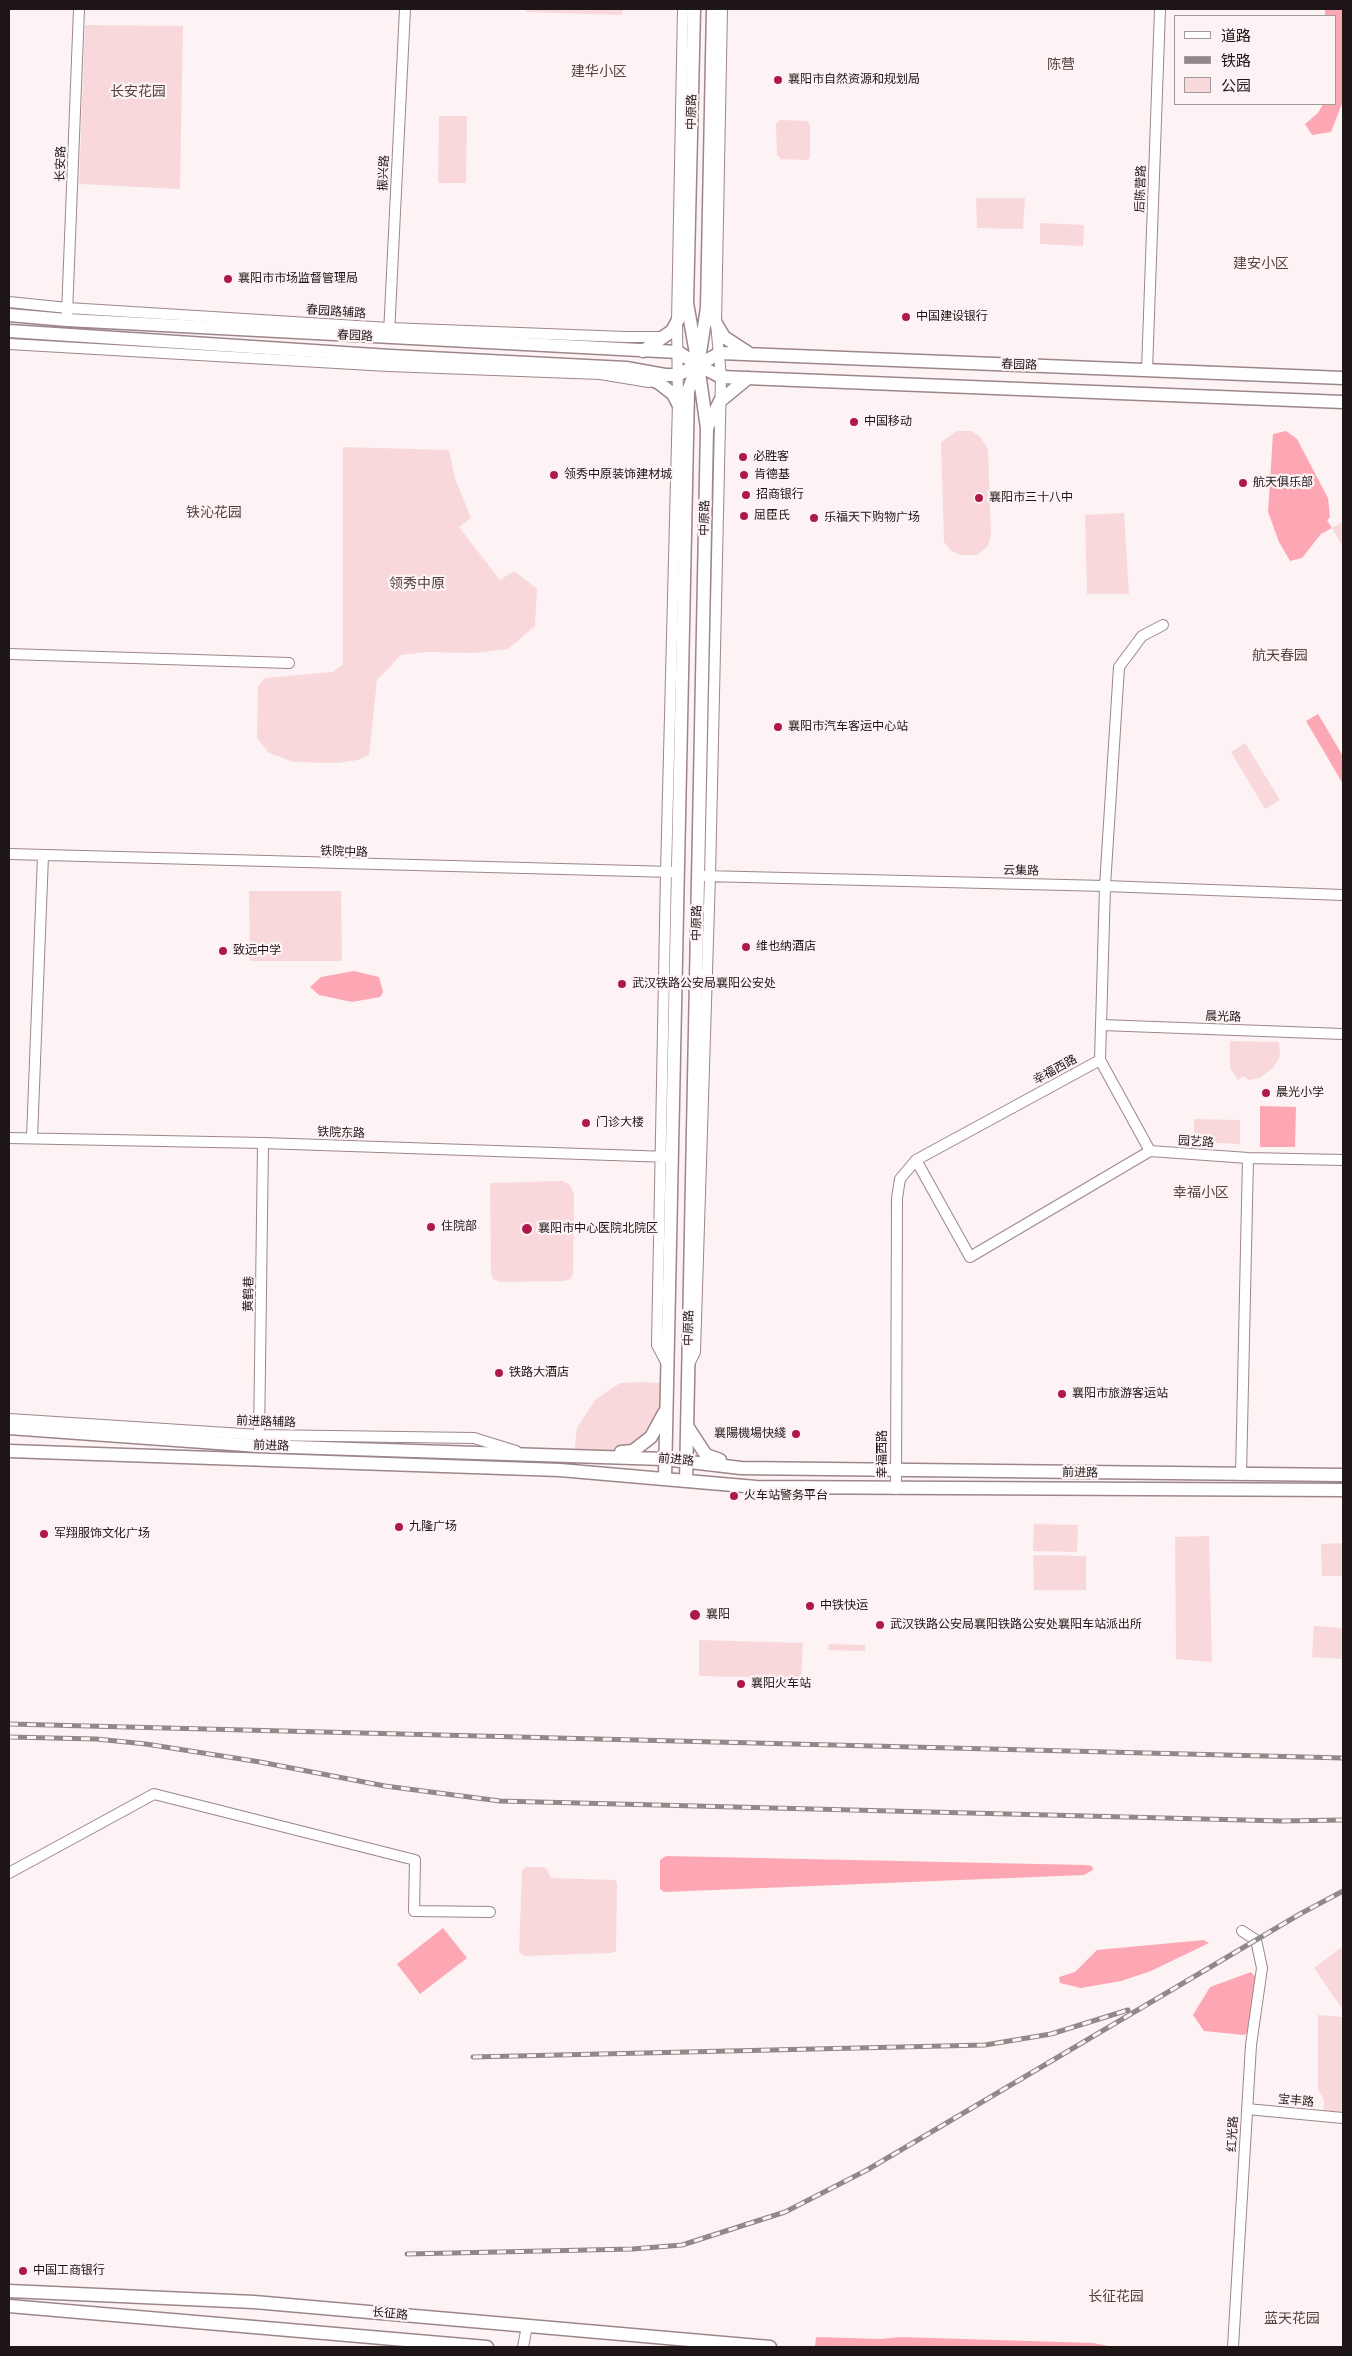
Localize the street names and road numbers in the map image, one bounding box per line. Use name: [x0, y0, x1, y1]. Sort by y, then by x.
street label: 中原路: [684, 94, 700, 130]
street label: 长安路: [53, 146, 69, 182]
street label: 振兴路: [376, 155, 392, 191]
street label: 后陈营路: [1133, 165, 1149, 213]
street label: 春园路辅路: [306, 303, 366, 321]
street label: 春园路: [337, 328, 373, 344]
street label: 春园路: [1001, 357, 1037, 373]
street label: 中原路: [697, 500, 713, 536]
street label: 铁院中路: [320, 844, 368, 860]
street label: 云集路: [1003, 863, 1039, 879]
street label: 中原路: [689, 905, 705, 941]
street label: 晨光路: [1205, 1009, 1241, 1025]
street label: 幸福西路: [1031, 1052, 1079, 1088]
street label: 铁院东路: [317, 1125, 365, 1141]
street label: 园艺路: [1178, 1134, 1214, 1150]
street label: 黄鹤巷: [241, 1276, 257, 1312]
street label: 中原路: [681, 1310, 697, 1346]
street label: 前进路辅路: [236, 1414, 296, 1430]
street label: 幸福西路: [876, 1430, 890, 1478]
street label: 前进路: [253, 1438, 289, 1454]
street label: 前进路: [657, 1451, 695, 1469]
street label: 前进路: [1062, 1465, 1098, 1481]
street label: 宝丰路: [1277, 2092, 1315, 2110]
street label: 红光路: [1225, 2116, 1241, 2152]
street label: 长征路: [371, 2305, 409, 2323]

